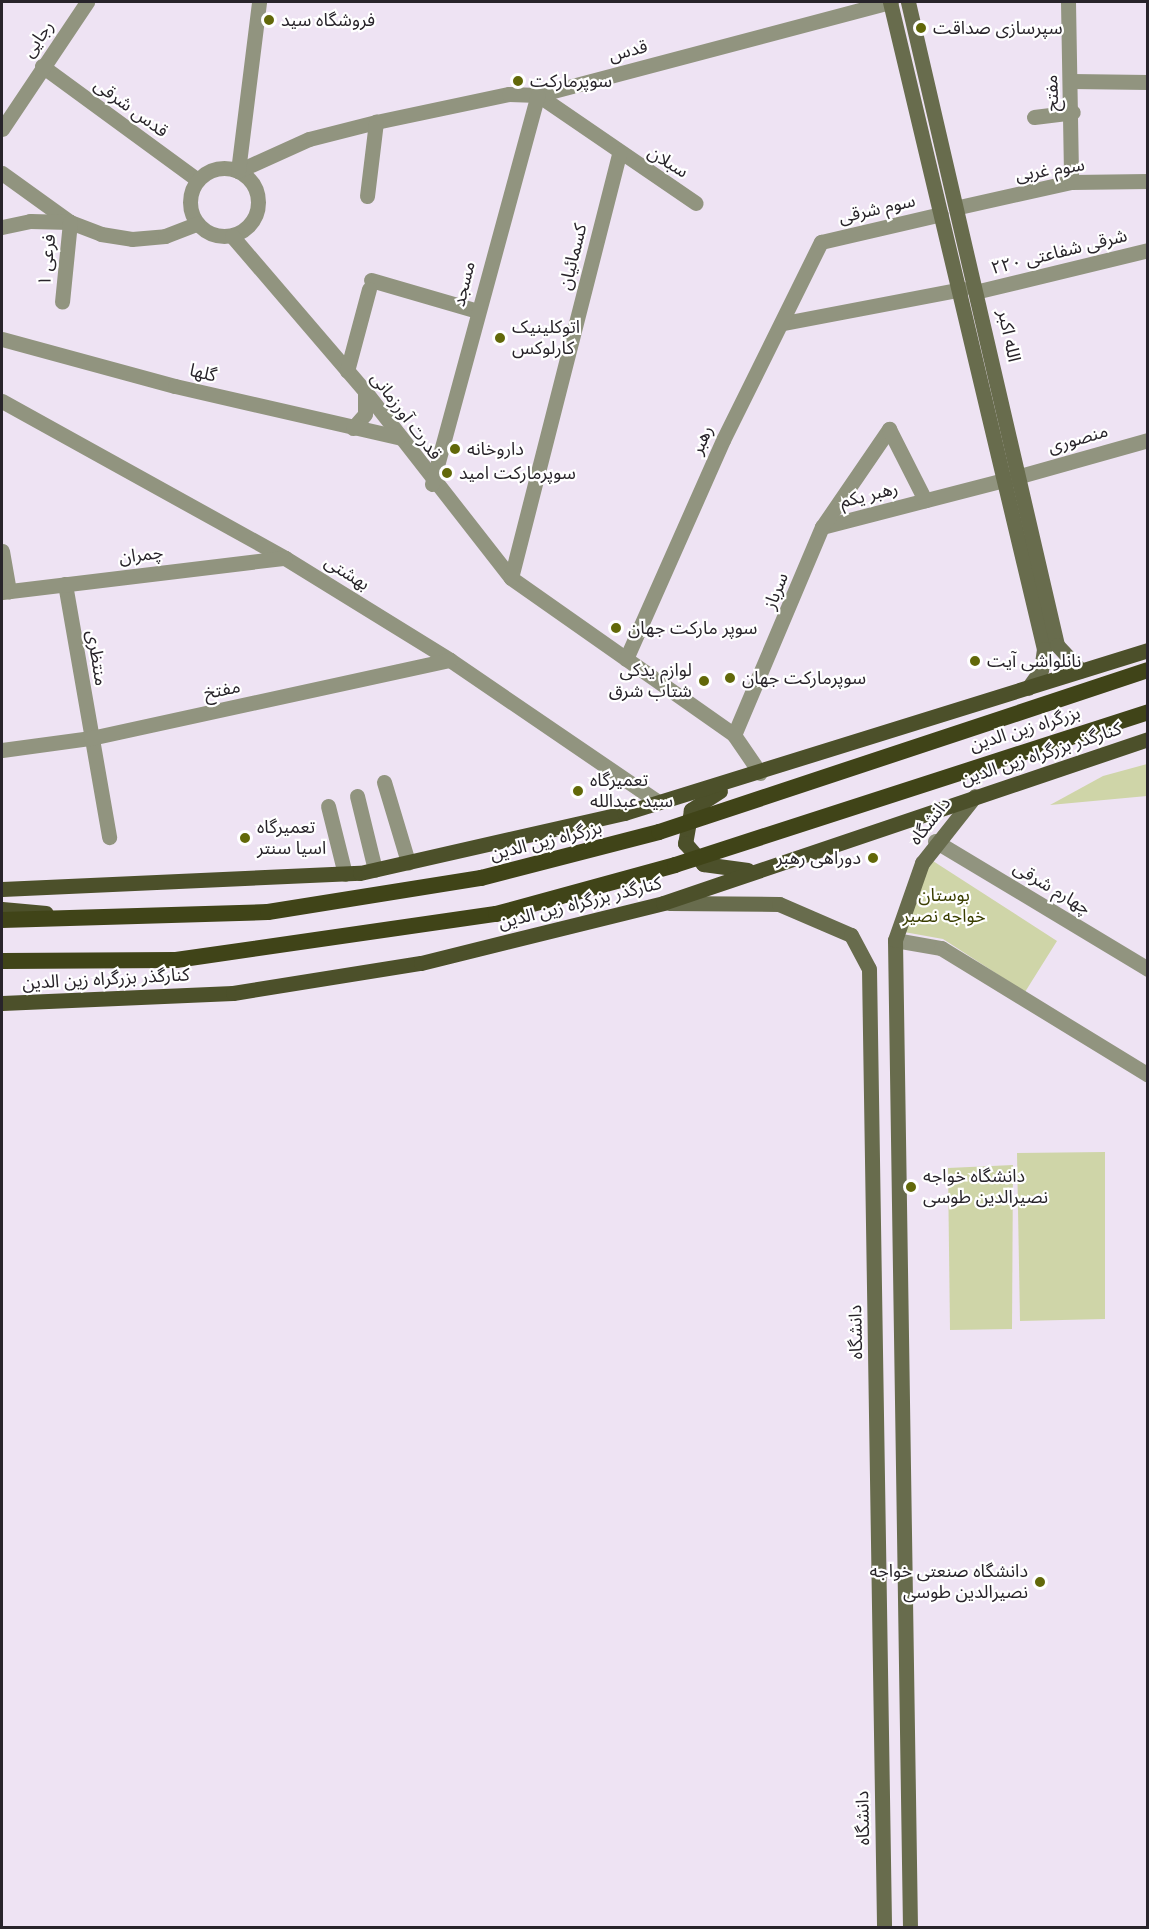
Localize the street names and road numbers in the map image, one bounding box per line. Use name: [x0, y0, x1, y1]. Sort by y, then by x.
street label: رجایی: [18, 16, 58, 62]
street label: قدس: [606, 35, 650, 67]
street label: قدس شرقی: [90, 74, 172, 142]
street label: مفتح: [1041, 74, 1063, 112]
street label: سبلان: [644, 141, 692, 183]
street label: سوم غربی: [1014, 154, 1086, 186]
street label: سوم شرقی: [837, 190, 917, 228]
street label: کسمائیان: [554, 222, 592, 292]
street label: ۲۲۰ شرقی شفاعتی: [989, 225, 1129, 279]
street label: فرعی ۱: [34, 233, 60, 287]
street label: مسجد: [448, 259, 480, 309]
street label: الله اکبر: [993, 308, 1025, 364]
street label: گلها: [187, 359, 219, 387]
street label: قدرت آورزمانی: [366, 368, 446, 464]
street label: منصوری: [1045, 420, 1111, 458]
street label: رهبر: [686, 422, 718, 458]
street label: رهبر یکم: [838, 477, 900, 513]
street label: چمران: [118, 542, 164, 568]
street label: بهشتی: [320, 551, 374, 595]
street label: سرباز: [759, 570, 793, 612]
street label: منتظری: [82, 629, 112, 687]
street label: مفتخ: [202, 676, 242, 704]
street label: بزرگراه زین الدین: [967, 702, 1083, 756]
street label: کنارگذر بزرگراه زین الدین: [958, 718, 1124, 790]
street label: دانشگاه: [905, 793, 955, 849]
street label: بزرگراه زین الدین: [488, 817, 604, 865]
street label: چهارم شرقی: [1009, 857, 1095, 919]
street label: کنارگذر بزرگراه زین الدین: [496, 872, 664, 934]
street label: کنارگذر بزرگراه زین الدین: [22, 964, 190, 994]
street label: دانشگاه: [845, 1304, 867, 1360]
street label: دانشگاه: [852, 1790, 874, 1846]

